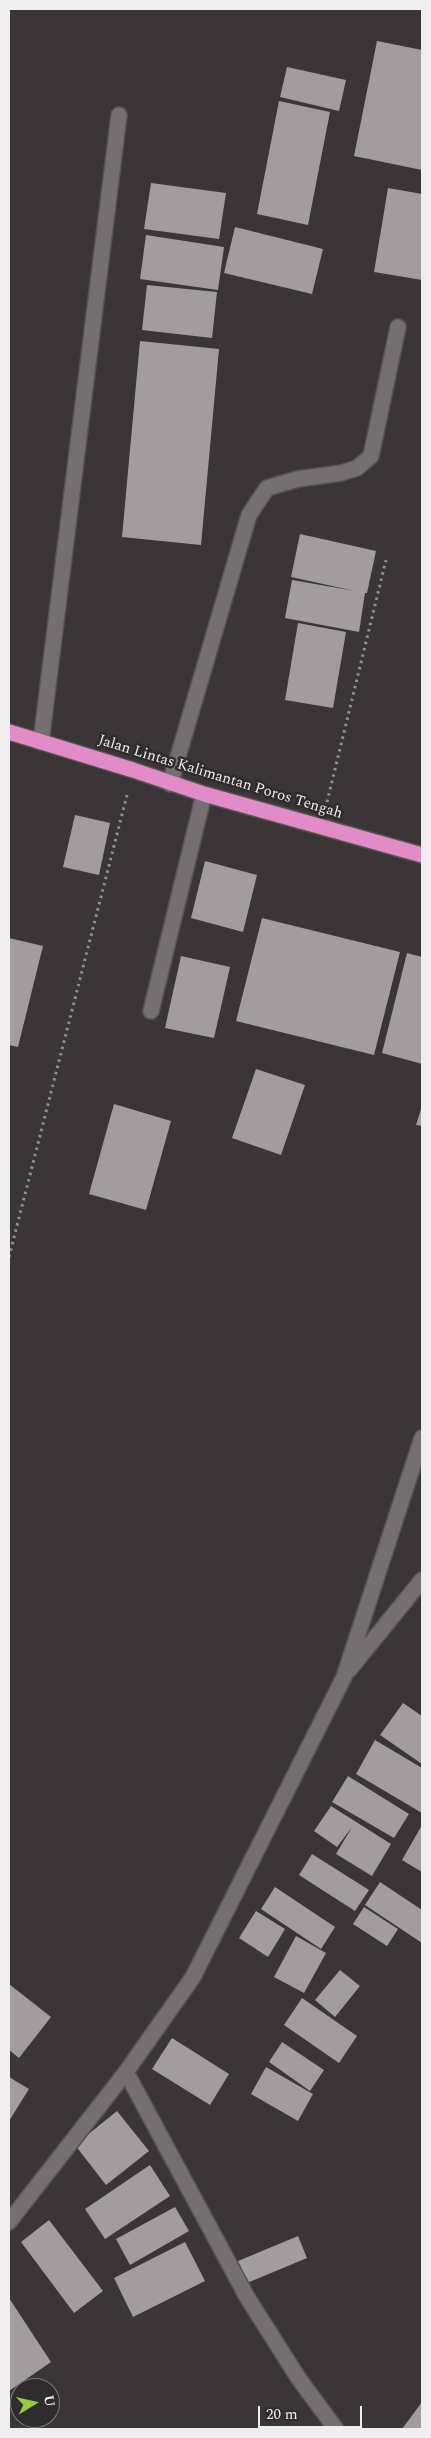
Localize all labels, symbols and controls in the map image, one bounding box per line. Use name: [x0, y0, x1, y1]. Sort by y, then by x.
street label: Jalan Lintas Kalimantan Poros Tengah: [96, 732, 344, 824]
north arrow: [10, 2378, 60, 2428]
text: U: [38, 2393, 61, 2408]
scale bar: [261, 2396, 365, 2428]
text: 20 m: [266, 2403, 298, 2426]

